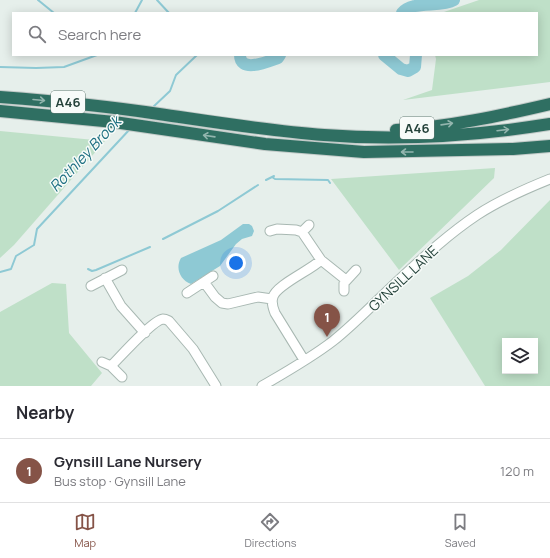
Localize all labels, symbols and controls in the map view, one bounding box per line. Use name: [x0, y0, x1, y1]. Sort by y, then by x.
search box: [12, 12, 538, 56]
icon: search: [26, 23, 48, 45]
text: Search here: [58, 24, 141, 45]
road number: A46: [51, 91, 85, 113]
one-way arrow: [32, 96, 45, 103]
water label: Rothley Brook: [45, 110, 127, 196]
road number: A46: [400, 117, 434, 139]
one-way arrow: [440, 120, 453, 128]
one-way arrow: [496, 126, 509, 134]
one-way arrow: [203, 132, 216, 140]
one-way arrow: [401, 148, 414, 156]
street label: GYNSILL LANE: [364, 241, 442, 315]
your location: [226, 253, 246, 273]
pin: 1: [314, 304, 340, 337]
map controls: [502, 338, 538, 374]
button: layers: [502, 338, 538, 374]
text: Nearby: [16, 401, 74, 424]
text: Gynsill Lane Nursery: [54, 451, 202, 472]
text: 1: [26, 462, 32, 480]
text: 120 m: [500, 462, 534, 480]
text: Bus stop · Gynsill Lane: [54, 472, 186, 490]
tab: Map: [74, 511, 96, 550]
tab: Directions: [244, 511, 297, 550]
tab: Saved: [445, 511, 476, 550]

